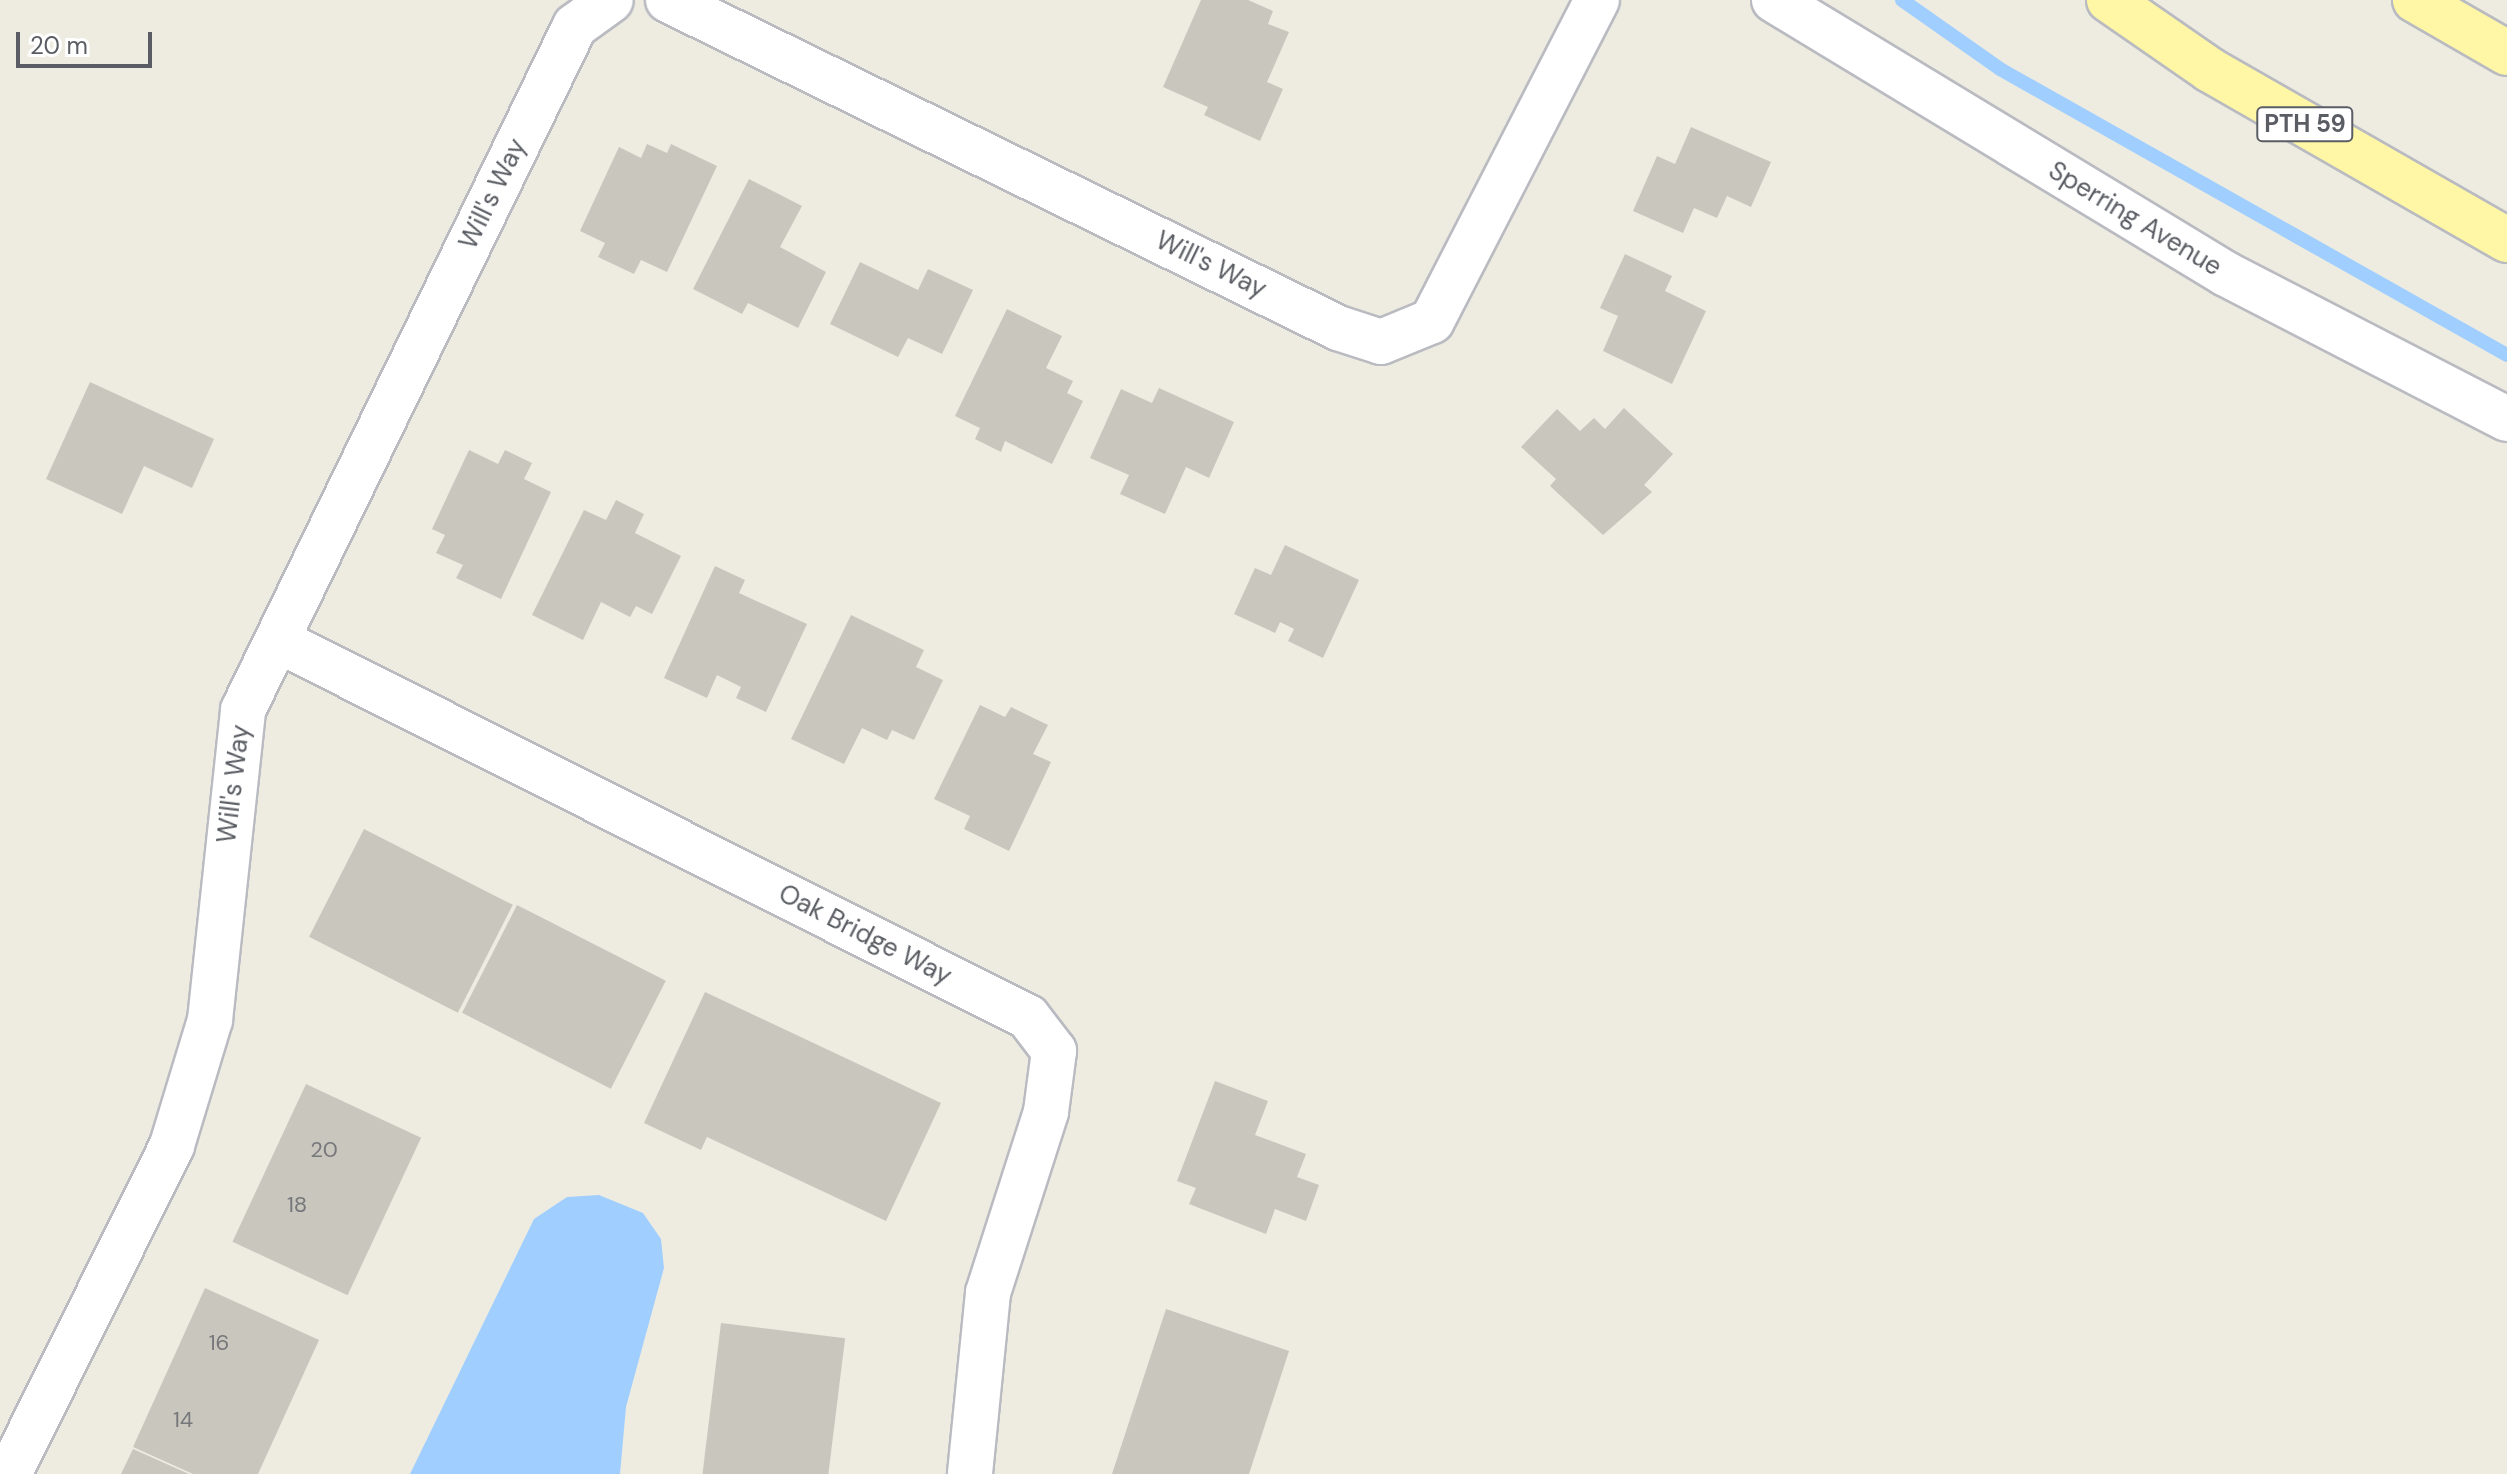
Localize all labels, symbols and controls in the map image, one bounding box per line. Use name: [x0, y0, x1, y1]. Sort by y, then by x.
scale bar: [20, 16, 156, 66]
text: 20 m: [30, 30, 88, 61]
road number: PTH 59: [2255, 104, 2355, 144]
street label: Will's Way: [453, 134, 533, 254]
street label: Sperring Avenue: [2043, 155, 2227, 283]
street label: Will's Way: [1151, 225, 1271, 305]
street label: Will's Way: [211, 723, 257, 845]
street label: Oak Bridge Way: [773, 878, 957, 992]
house number: 20: [310, 1137, 338, 1163]
house number: 18: [287, 1192, 307, 1218]
house number: 16: [209, 1330, 229, 1356]
house number: 14: [173, 1407, 193, 1433]

